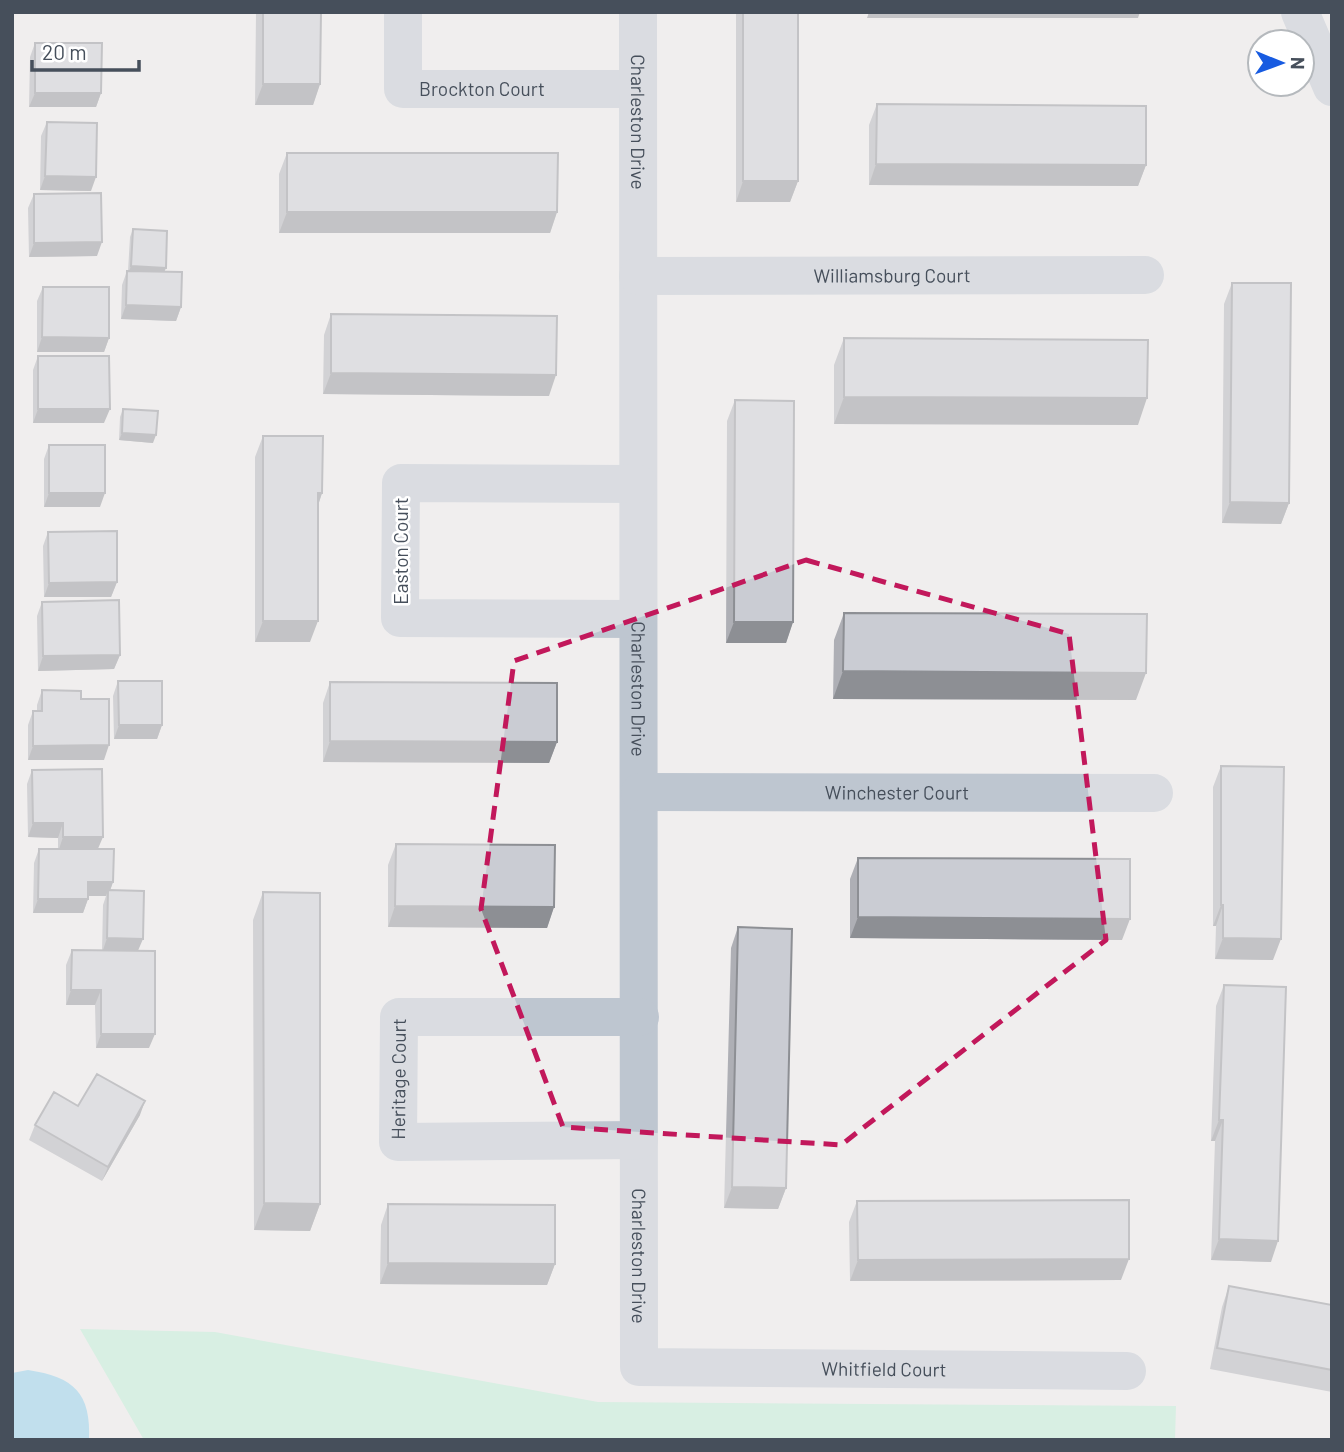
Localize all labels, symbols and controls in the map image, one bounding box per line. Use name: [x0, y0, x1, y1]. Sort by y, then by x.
scale bar: [32, 28, 138, 72]
north arrow: [1246, 28, 1316, 98]
text: 20 m: [42, 39, 87, 64]
street label: Charleston Drive: [627, 54, 650, 190]
text: N: [1287, 57, 1310, 70]
street label: Brockton Court: [419, 77, 545, 100]
street label: Williamsburg Court: [813, 263, 971, 287]
street label: Easton Court: [389, 497, 412, 605]
street label: Charleston Drive: [627, 621, 651, 757]
street label: Winchester Court: [825, 780, 969, 804]
street label: Heritage Court: [386, 1018, 410, 1140]
street label: Charleston Drive: [628, 1188, 651, 1324]
street label: Whitfield Court: [821, 1356, 947, 1381]

